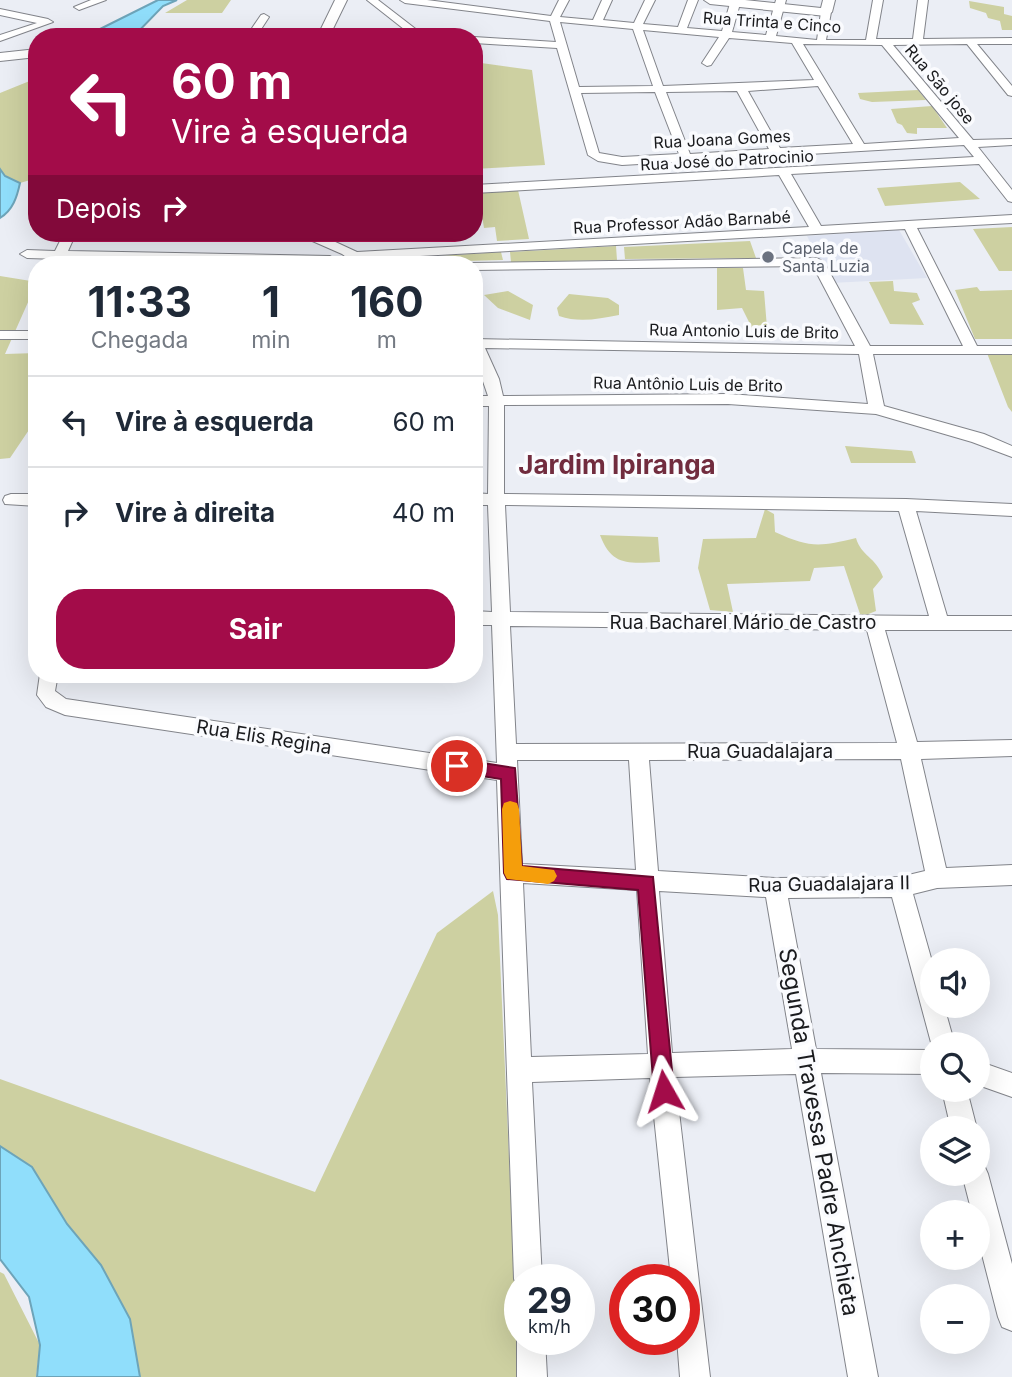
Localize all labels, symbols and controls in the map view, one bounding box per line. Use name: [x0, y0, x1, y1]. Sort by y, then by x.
street label: Rua Trinta e Cinco: [702, 7, 842, 37]
street label: Rua São jose: [901, 40, 979, 128]
text: 60 m: [171, 52, 292, 111]
icon: left: [56, 56, 147, 147]
text: Vire à esquerda: [171, 112, 409, 151]
street label: Rua Joana Gomes: [653, 125, 791, 153]
street label: Rua José do Patrocinio: [640, 145, 814, 175]
icon: right: [155, 189, 193, 227]
text: Depois: [56, 193, 141, 224]
street label: Rua Professor Adão Barnabé: [573, 206, 791, 238]
place label: Capela de Santa Luzia: [782, 238, 870, 276]
marker: Capela de Santa Luzia: [760, 249, 776, 265]
text: 11:33: [87, 276, 192, 327]
text: 1: [262, 276, 280, 327]
text: 160: [350, 276, 424, 327]
street label: Rua Antonio Luis de Brito: [649, 319, 839, 343]
text: Chegada: [91, 326, 189, 354]
text: min: [251, 326, 291, 354]
text: m: [377, 326, 397, 354]
street label: Rua Antônio Luis de Brito: [593, 372, 783, 396]
icon: left: [56, 403, 94, 441]
text: Vire à esquerda: [115, 406, 314, 437]
text: 60 m: [392, 406, 455, 437]
district label: Jardim Ipiranga: [518, 449, 716, 480]
icon: right: [56, 494, 94, 532]
text: Vire à direita: [115, 497, 275, 528]
text: 40 m: [392, 497, 455, 528]
button: Sair: [56, 589, 455, 669]
street label: Rua Bacharel Mário de Castro: [610, 611, 876, 634]
street label: Rua Elis Regina: [195, 715, 333, 759]
pin: [427, 736, 487, 796]
street label: Rua Guadalajara: [687, 740, 833, 763]
icon: arrive: [438, 747, 476, 785]
street label: Rua Guadalajara II: [748, 871, 910, 897]
street label: Segunda Travessa Padre Anchieta: [773, 946, 865, 1318]
map controls: [920, 948, 990, 1354]
button: sound: [920, 948, 990, 1018]
button: search: [920, 1032, 990, 1102]
position arrow: [627, 1054, 701, 1128]
button: layers: [920, 1116, 990, 1186]
button: +: [920, 1200, 990, 1270]
speed limit sign: 30: [609, 1264, 700, 1355]
text: 29: [527, 1279, 572, 1321]
button: −: [920, 1284, 990, 1354]
text: km/h: [528, 1316, 571, 1337]

